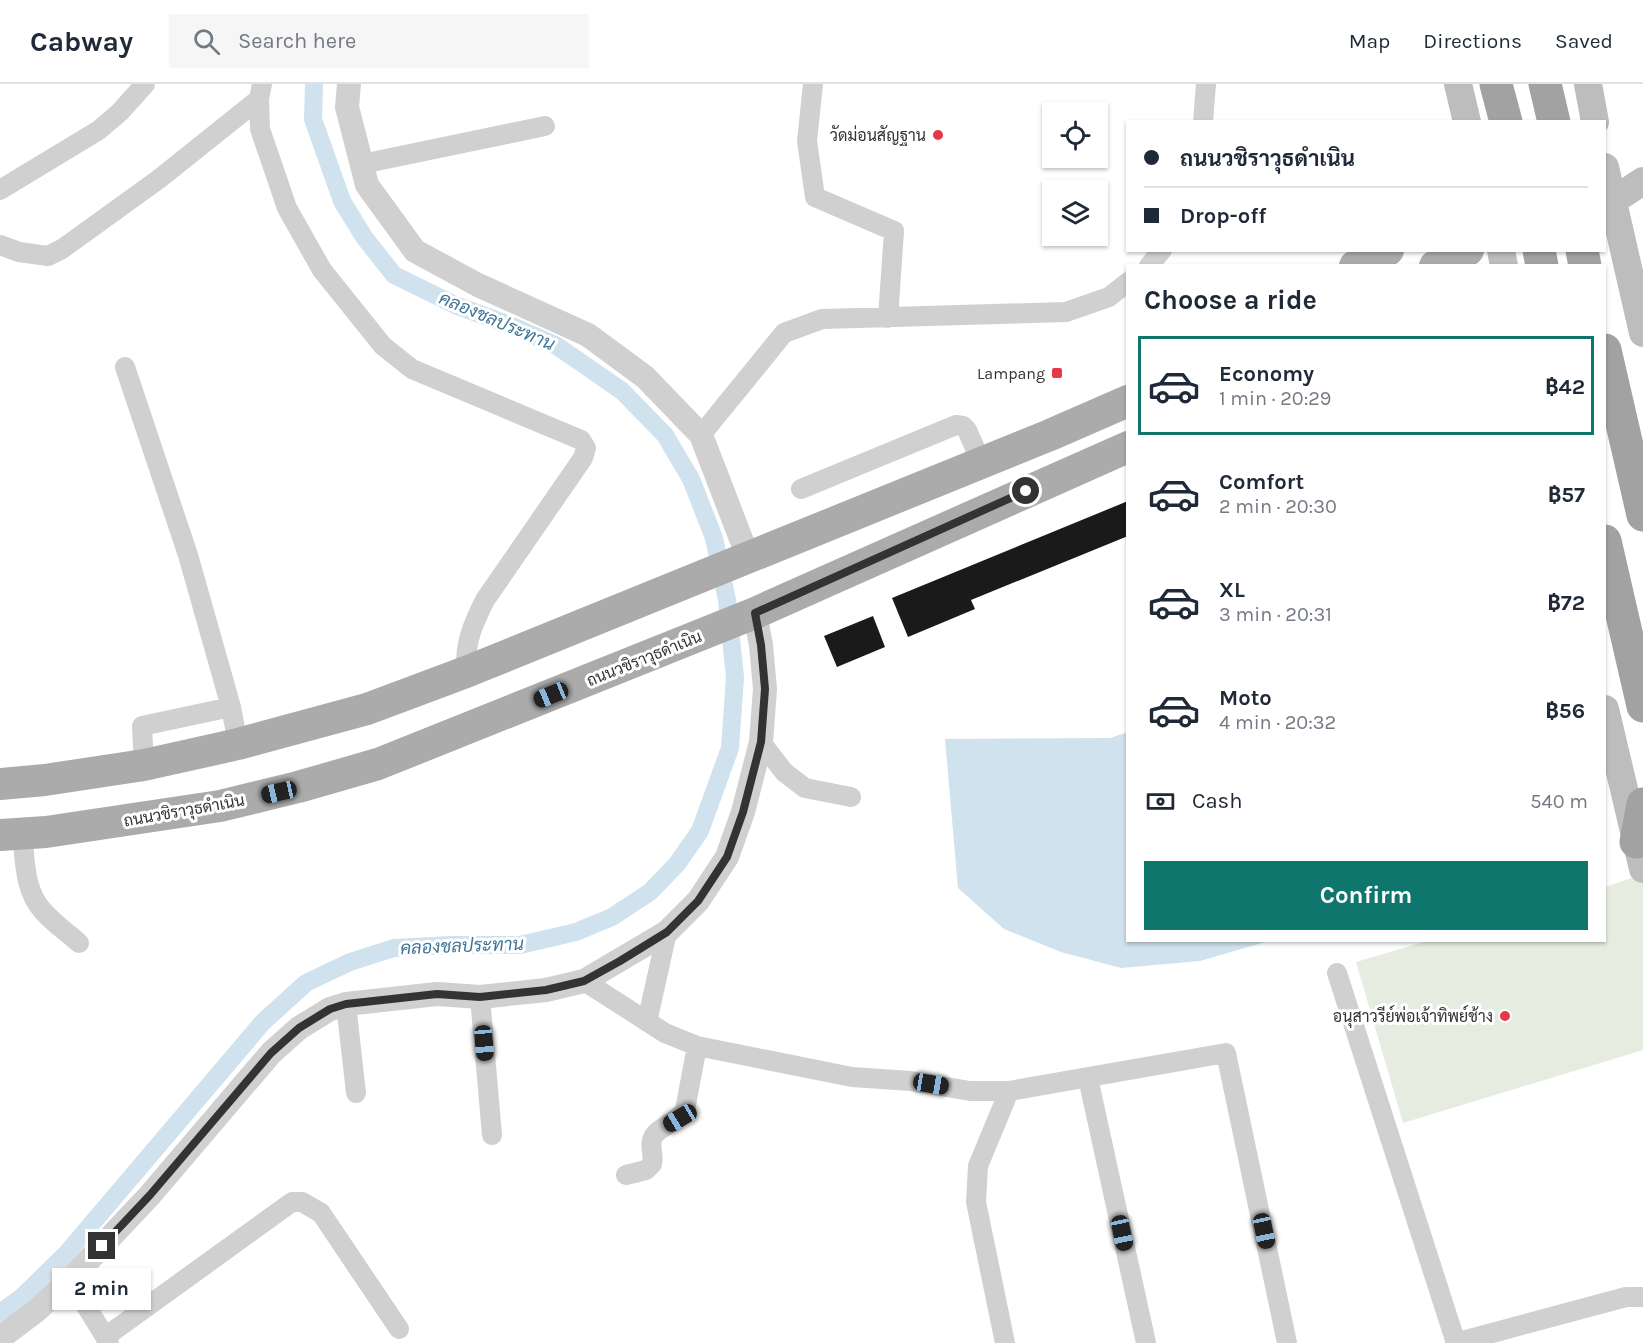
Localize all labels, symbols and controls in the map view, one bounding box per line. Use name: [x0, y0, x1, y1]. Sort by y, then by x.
search box: [169, 14, 589, 68]
text: Cabway: [30, 25, 133, 58]
icon: search: [190, 25, 223, 58]
text: Search here: [238, 28, 356, 54]
text: Map: [1349, 29, 1390, 53]
text: Directions: [1423, 29, 1522, 53]
text: Saved: [1555, 29, 1613, 53]
map controls: [1042, 102, 1108, 246]
button: locate: [1042, 102, 1108, 168]
place label: วัดม่อนสัญฐาน: [830, 125, 926, 146]
marker: วัดม่อนสัญฐาน: [931, 128, 945, 142]
text: ถนนวชิราวุธดำเนิน: [1180, 146, 1355, 172]
button: layers: [1042, 180, 1108, 246]
text: Drop-off: [1180, 203, 1266, 229]
text: Choose a ride: [1144, 284, 1317, 316]
water label: คลองชลประทาน: [436, 287, 559, 355]
icon: car: [1147, 359, 1201, 413]
text: Economy: [1219, 361, 1314, 387]
place label: Lampang: [977, 364, 1045, 383]
marker: Lampang: [1050, 366, 1064, 380]
text: ฿42: [1545, 374, 1585, 400]
text: 1 min · 20:29: [1219, 387, 1331, 410]
icon: car: [1147, 467, 1201, 521]
text: Comfort: [1219, 469, 1304, 495]
route start: [1012, 477, 1039, 504]
text: ฿57: [1548, 482, 1585, 508]
text: 2 min · 20:30: [1219, 495, 1337, 518]
icon: car: [1147, 575, 1201, 629]
text: XL: [1219, 577, 1245, 603]
text: ฿72: [1547, 590, 1585, 616]
text: 3 min · 20:31: [1219, 603, 1332, 626]
street label: ถนนวชิราวุธดำเนิน: [584, 627, 705, 692]
car: [531, 680, 571, 710]
icon: car: [1147, 683, 1201, 737]
text: Moto: [1219, 685, 1272, 711]
text: ฿56: [1546, 698, 1585, 724]
text: 4 min · 20:32: [1219, 711, 1336, 734]
car: [259, 779, 299, 805]
icon: cash: [1144, 785, 1177, 818]
text: Cash: [1192, 788, 1242, 814]
street label: ถนนวชิราวุธดำเนิน: [122, 790, 246, 832]
text: 540 m: [1530, 790, 1588, 813]
button: Confirm: [1144, 861, 1588, 930]
water label: คลองชลประทาน: [400, 933, 525, 959]
place label: อนุสาวรีย์พ่อเจ้าทิพย์ช้าง: [1333, 1004, 1493, 1028]
marker: อนุสาวรีย์พ่อเจ้าทิพย์ช้าง: [1498, 1009, 1512, 1023]
car: [473, 1024, 495, 1062]
car: [912, 1072, 950, 1096]
car: [660, 1101, 700, 1135]
car: [1251, 1212, 1277, 1250]
car: [1109, 1214, 1135, 1252]
route end: [88, 1232, 115, 1259]
callout: 2 min: [52, 1267, 152, 1309]
text: 2 min: [74, 1277, 129, 1300]

